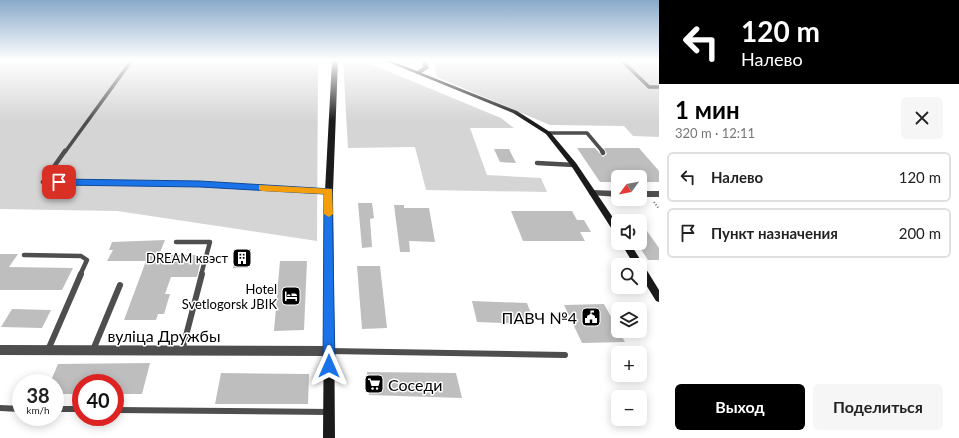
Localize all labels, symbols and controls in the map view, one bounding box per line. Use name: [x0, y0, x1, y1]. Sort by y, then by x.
text: 120 m: [741, 14, 820, 48]
icon: left: [675, 16, 727, 68]
text: Налево: [741, 48, 803, 70]
text: 1 мин: [675, 95, 740, 124]
button: close: [901, 97, 943, 139]
text: 320 m · 12:11: [675, 125, 755, 141]
pin: [42, 165, 76, 199]
icon: left: [677, 166, 699, 188]
text: Налево: [711, 168, 763, 186]
text: 120 m: [899, 168, 941, 186]
north arrow: [611, 170, 647, 206]
map controls: [611, 170, 647, 426]
icon: arrive: [48, 171, 70, 193]
button: sound: [611, 214, 647, 250]
icon: arrive: [677, 222, 699, 244]
text: Пункт назначения: [711, 224, 838, 242]
text: 200 m: [899, 224, 941, 242]
building icon: DREAM квэст: [231, 247, 253, 269]
place label: DREAM квэст: [146, 250, 228, 266]
button: search: [611, 258, 647, 294]
place label: Hotel Svetlogorsk JBIK: [182, 281, 277, 312]
hotel icon: Hotel Svetlogorsk JBIK: [280, 285, 302, 307]
button: layers: [611, 302, 647, 338]
public building icon: ПАВЧ №4: [580, 306, 602, 328]
place label: ПАВЧ №4: [502, 308, 577, 327]
street label: вуліца Дружбы: [108, 326, 220, 345]
position arrow: [308, 345, 350, 387]
button: +: [611, 346, 647, 382]
supermarket icon: Соседи: [363, 373, 385, 395]
speed limit sign: 40: [72, 374, 124, 426]
place label: Соседи: [388, 375, 443, 394]
text: 38: [26, 383, 50, 407]
button: Выход: [675, 384, 805, 430]
button: Поделиться: [813, 384, 943, 430]
button: −: [611, 390, 647, 426]
text: km/h: [26, 404, 50, 416]

